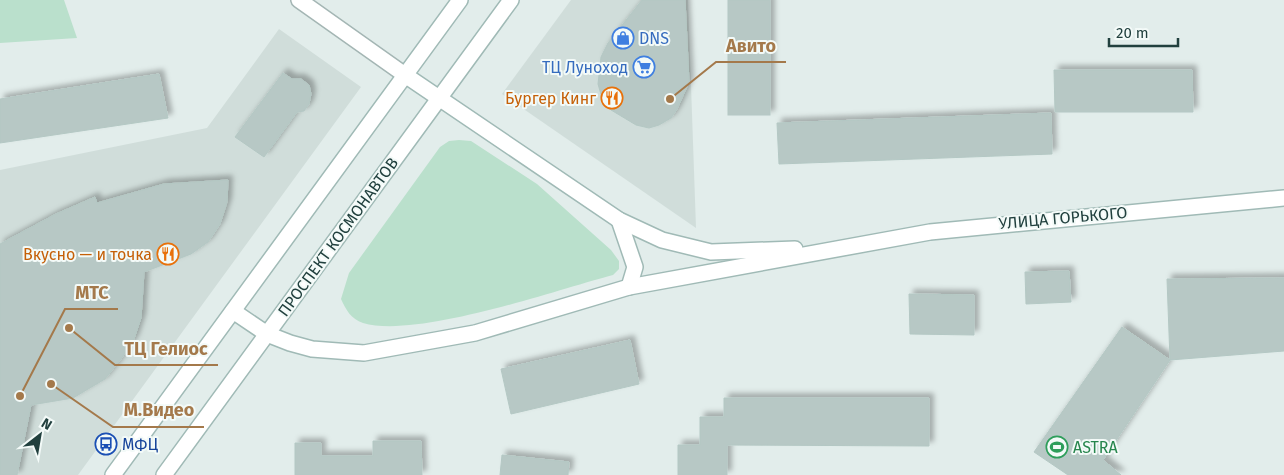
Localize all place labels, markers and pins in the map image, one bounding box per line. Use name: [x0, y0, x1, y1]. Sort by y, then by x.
shop icon: DNS: [611, 26, 635, 50]
place label: DNS: [639, 29, 669, 48]
callout: Авито: [716, 29, 786, 62]
supermarket icon: ТЦ Луноход: [632, 55, 656, 79]
place label: ТЦ Луноход: [542, 58, 628, 77]
restaurant icon: Бургер Кинг: [600, 86, 624, 110]
place label: Бургер Кинг: [505, 89, 596, 108]
restaurant icon: Вкусно — и точка: [156, 242, 180, 266]
place label: Вкусно — и точка: [23, 245, 152, 264]
callout: МТС: [65, 276, 118, 309]
callout: ТЦ Гелиос: [115, 332, 218, 365]
callout: М.Видео: [113, 394, 204, 427]
bus stop icon: МФЦ: [94, 432, 118, 456]
place label: МФЦ: [122, 435, 158, 454]
sports icon: ASTRA: [1045, 435, 1069, 459]
place label: ASTRA: [1073, 438, 1118, 457]

